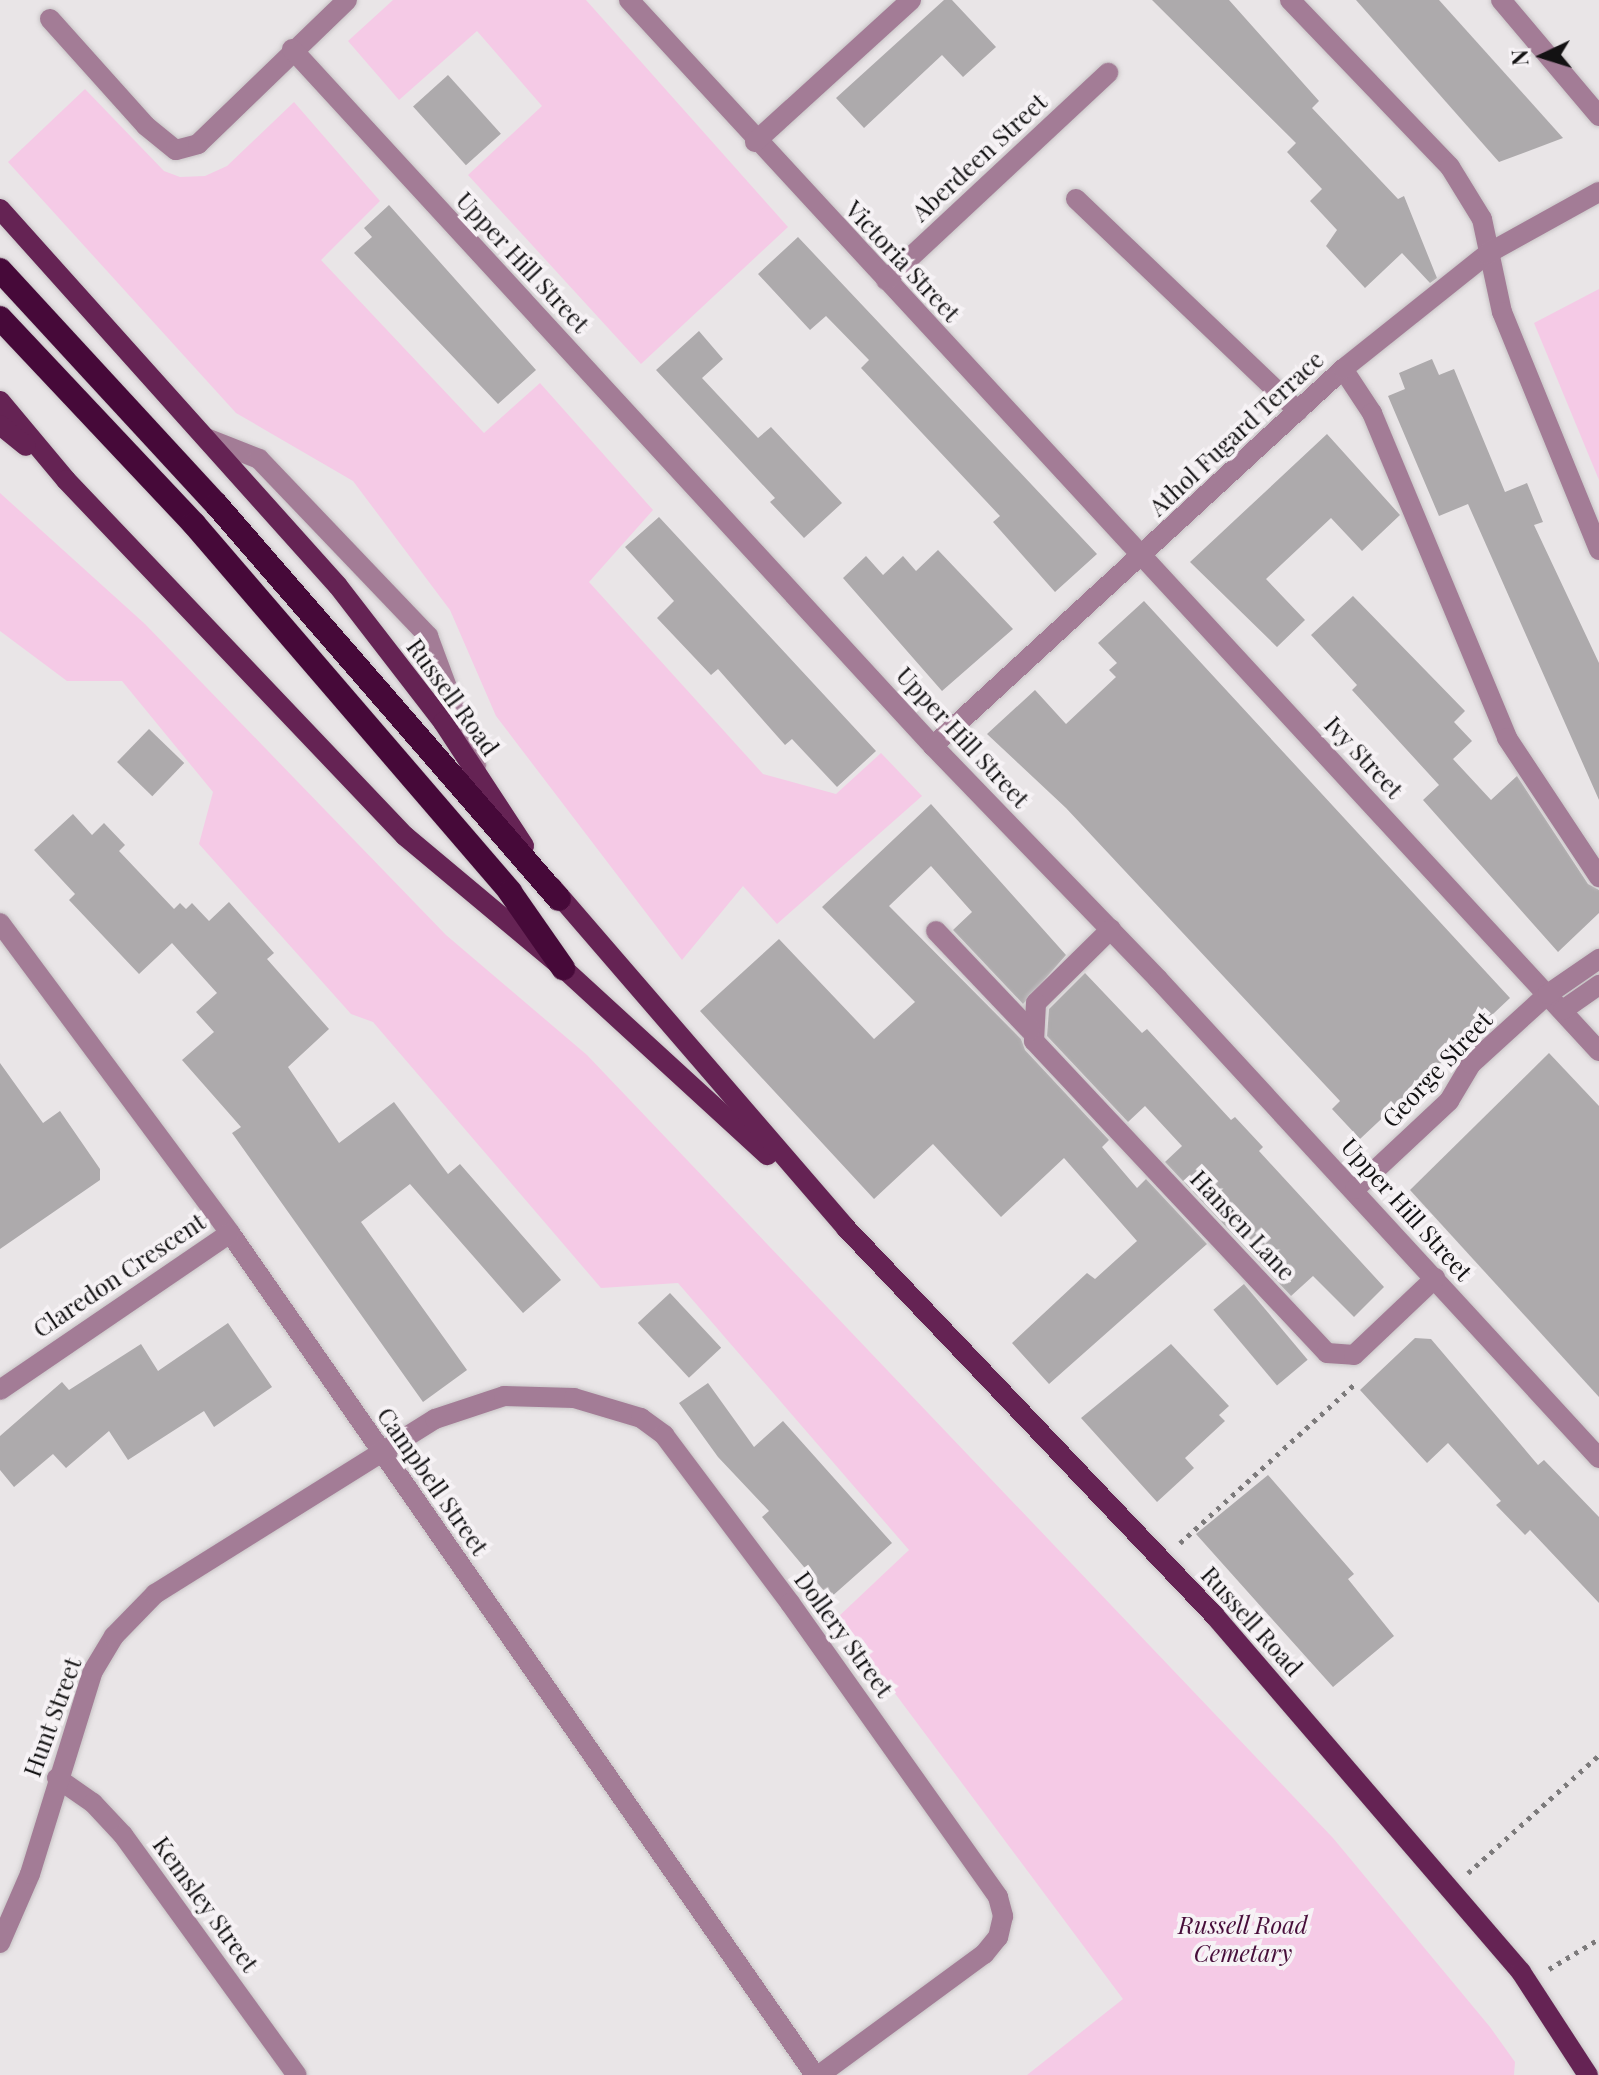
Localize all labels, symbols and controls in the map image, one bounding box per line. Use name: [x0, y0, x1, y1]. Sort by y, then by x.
north arrow: [1503, 16, 1583, 96]
text: N: [1504, 49, 1535, 67]
street label: Aberdeen Street: [906, 87, 1052, 227]
street label: Upper Hill Street: [450, 186, 596, 338]
street label: Victoria Street: [840, 195, 966, 327]
street label: Athol Fugard Terrace: [1143, 344, 1329, 522]
street label: Russell Road: [401, 633, 505, 761]
street label: Upper Hill Street: [890, 661, 1036, 813]
street label: Ivy Street: [1319, 710, 1409, 804]
street label: George Street: [1376, 1005, 1498, 1133]
street label: Upper Hill Street: [1335, 1132, 1479, 1286]
street label: Hansen Lane: [1185, 1164, 1301, 1286]
street label: Claredon Crescent: [28, 1207, 210, 1343]
street label: Campbell Street: [371, 1402, 495, 1560]
street label: Russell Road: [1195, 1560, 1309, 1682]
street label: Dollery Street: [789, 1565, 899, 1703]
street label: Hunt Street: [17, 1653, 87, 1781]
street label: Kemsley Street: [147, 1830, 265, 1978]
park label: Russell Road Cemetary: [1178, 1911, 1308, 1967]

